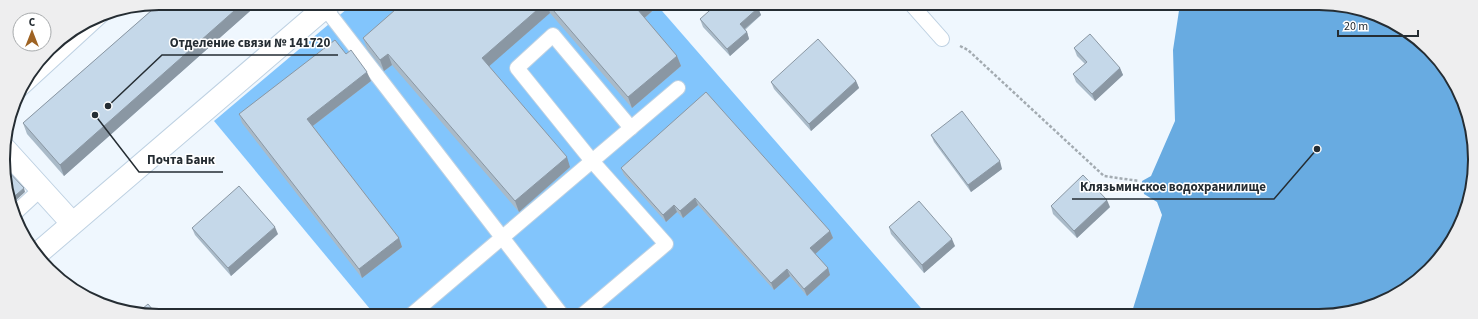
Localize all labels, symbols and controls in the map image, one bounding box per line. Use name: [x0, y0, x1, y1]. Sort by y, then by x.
north arrow: [12, 12, 52, 52]
scale bar: [1338, 12, 1418, 38]
text: С: [29, 15, 36, 30]
text: 20 m: [1344, 18, 1368, 35]
callout: Отделение связи № 141720: [162, 30, 338, 55]
text: Отделение связи № 141720: [170, 34, 330, 52]
callout: Почта Банк: [139, 147, 223, 172]
text: Почта Банк: [147, 151, 216, 169]
callout: Клязьминское водохранилище: [1072, 174, 1274, 199]
text: Клязьминское водохранилище: [1080, 178, 1266, 196]

